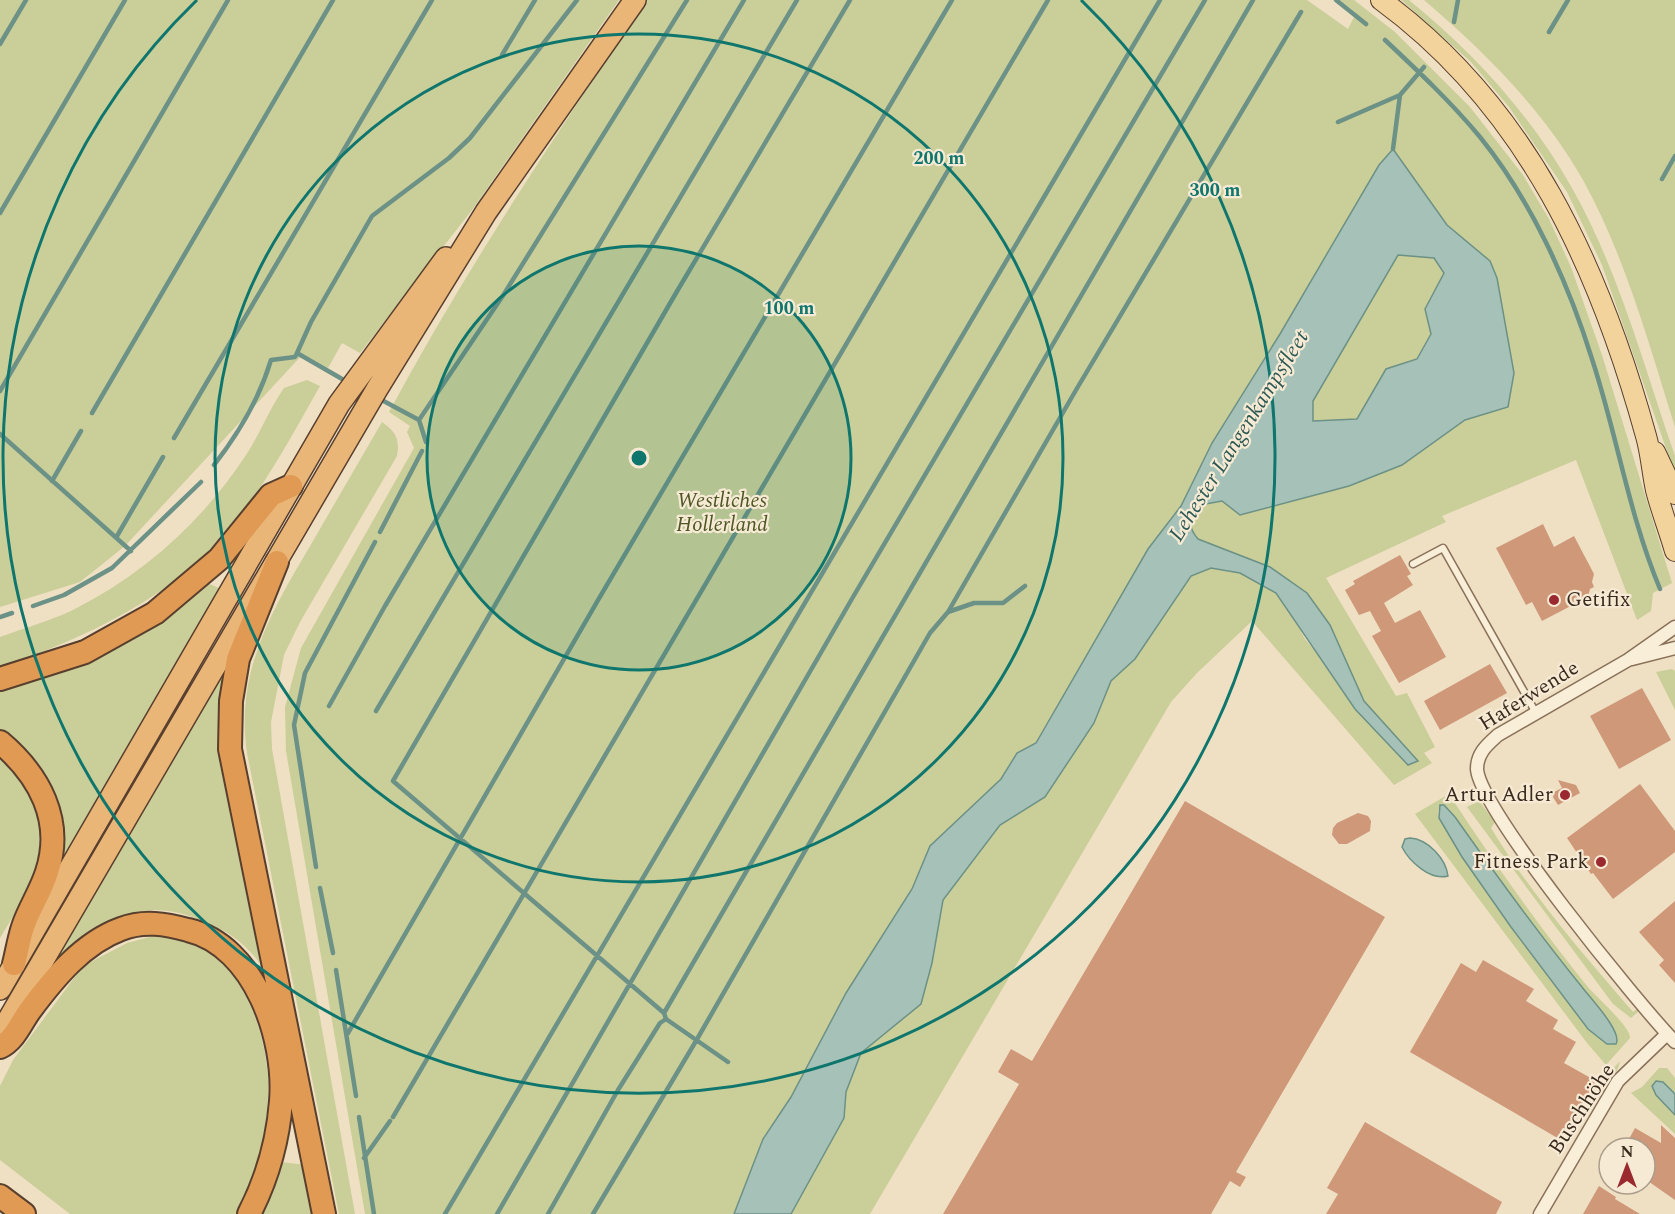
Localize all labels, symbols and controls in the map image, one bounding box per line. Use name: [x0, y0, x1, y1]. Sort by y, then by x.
text: 200 m: [913, 145, 965, 172]
text: 300 m: [1189, 177, 1241, 204]
text: 100 m: [763, 295, 815, 322]
water label: Lehester Langenkampsfleet: [1160, 323, 1318, 548]
centre of rings: [629, 448, 649, 468]
park label: Westliches Hollerland: [676, 485, 768, 541]
place label: Getifix: [1566, 584, 1630, 616]
marker: Getifix: [1547, 593, 1561, 607]
street label: Haferwende: [1473, 653, 1585, 739]
place label: Artur Adler: [1444, 779, 1553, 811]
marker: Artur Adler: [1558, 788, 1572, 802]
place label: Fitness Park: [1473, 846, 1589, 878]
marker: Fitness Park: [1594, 855, 1608, 869]
street label: Buschhöhe: [1541, 1057, 1623, 1161]
north arrow: [1597, 1136, 1657, 1196]
text: N: [1620, 1140, 1634, 1164]

